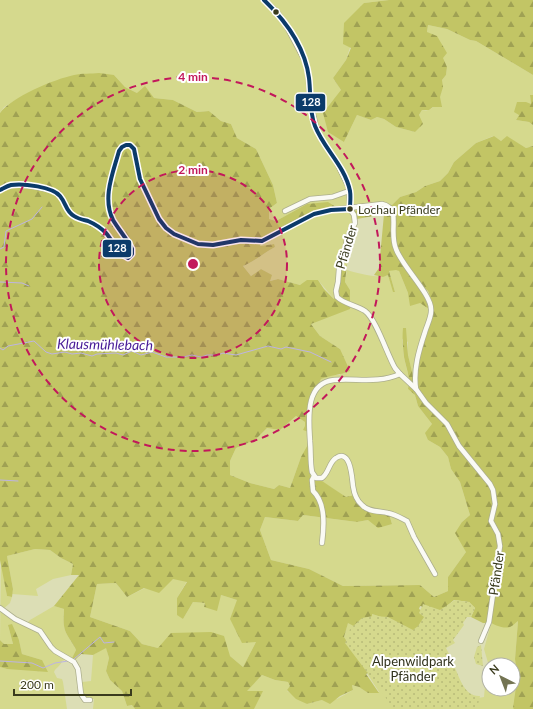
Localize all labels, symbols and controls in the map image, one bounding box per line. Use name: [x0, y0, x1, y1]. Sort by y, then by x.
unlabelled marker: [271, 7, 281, 17]
text: 4 min: [178, 69, 208, 84]
line badge: 128: [295, 93, 326, 112]
text: 128: [301, 95, 321, 108]
text: 2 min: [178, 162, 208, 177]
place label: Lochau Pfänder: [358, 202, 441, 217]
marker: Lochau Pfänder: [345, 204, 355, 214]
street label: Pfänder: [332, 223, 360, 271]
line badge: 128: [102, 239, 132, 258]
text: 128: [107, 241, 127, 254]
centre of rings: [186, 257, 200, 271]
water label: Klausmühlebach: [57, 335, 153, 353]
street label: Pfänder: [485, 549, 507, 596]
park label: Alpenwildpark Pfänder: [372, 653, 454, 684]
north arrow: [481, 657, 521, 697]
text: N: [486, 662, 501, 677]
scale bar: [14, 671, 131, 697]
text: 200 m: [20, 677, 54, 692]

